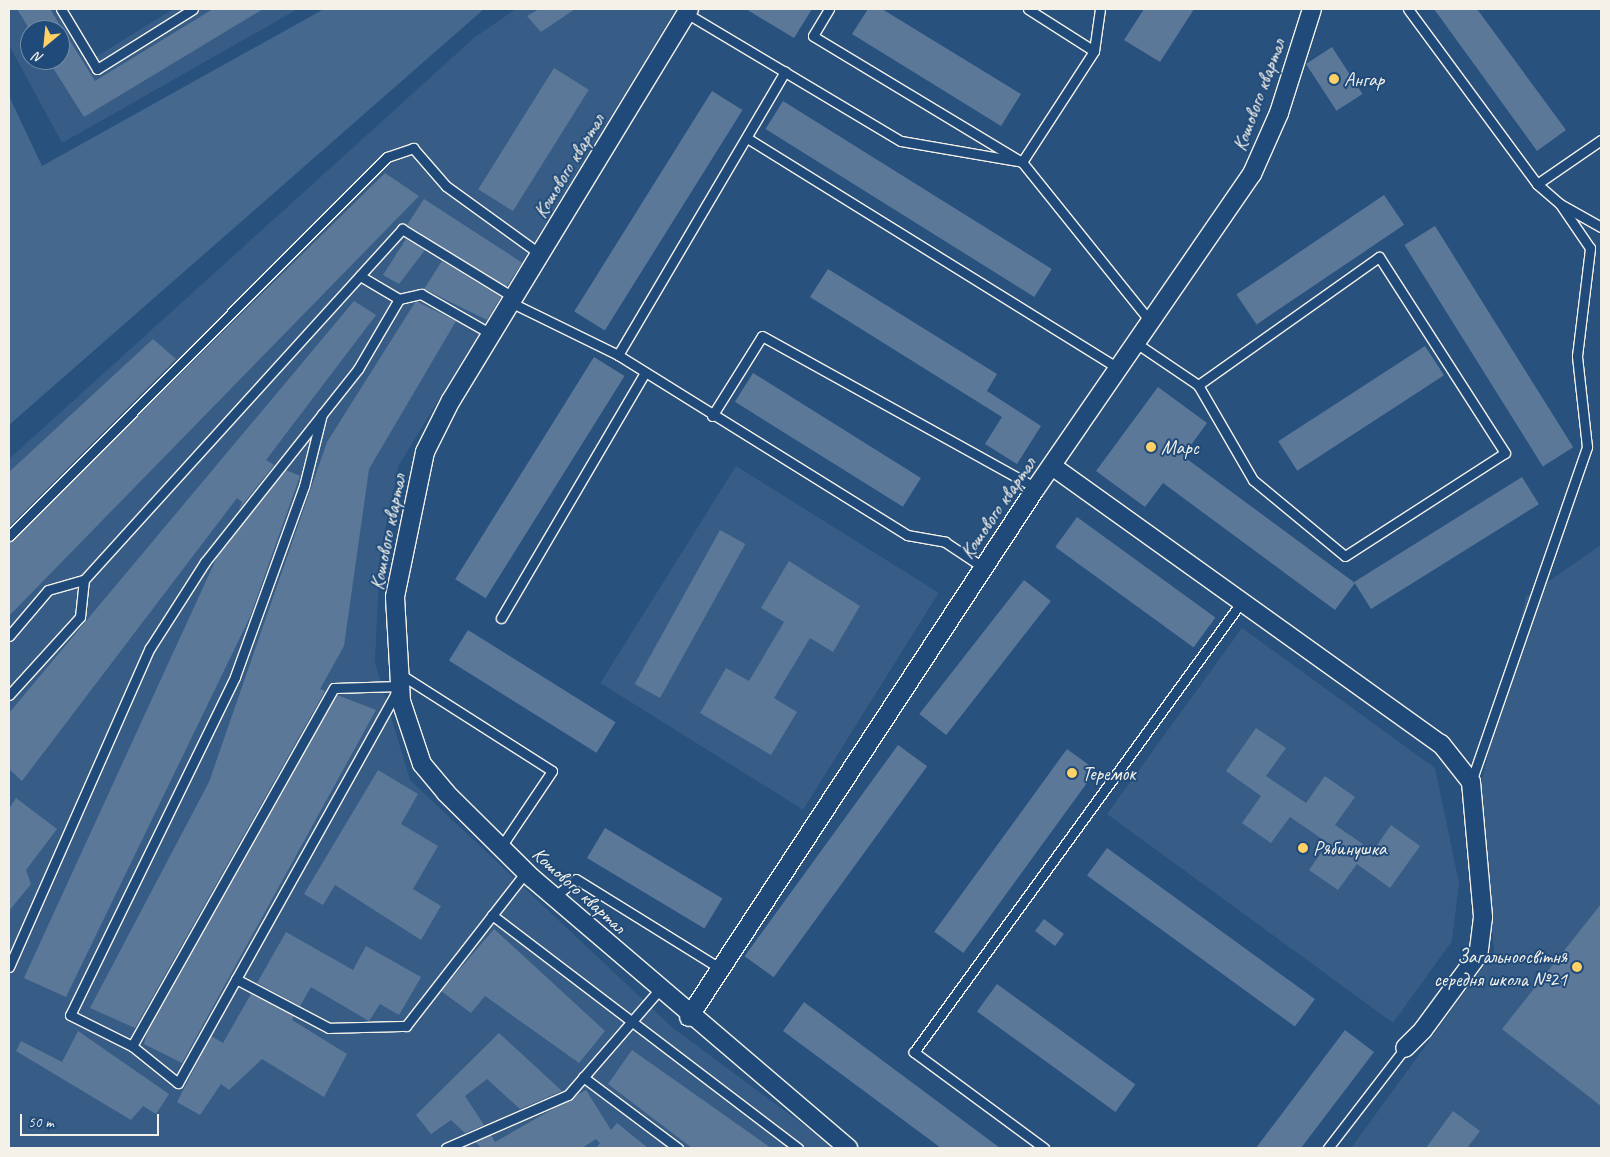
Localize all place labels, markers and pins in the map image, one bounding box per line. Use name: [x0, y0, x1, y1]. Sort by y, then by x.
place label: Ангар: [1344, 67, 1384, 91]
marker: Ангар: [1328, 73, 1340, 85]
place label: Марс: [1161, 435, 1199, 459]
marker: Марс: [1145, 441, 1157, 453]
place label: Теремок: [1082, 761, 1136, 785]
marker: Теремок: [1066, 767, 1078, 779]
place label: Рябинушка: [1313, 836, 1387, 860]
marker: Рябинушка: [1297, 842, 1309, 854]
place label: Загальноосвітня середня школа №21: [1433, 944, 1567, 991]
marker: Загальноосвітня середня школа №21: [1571, 961, 1583, 973]

